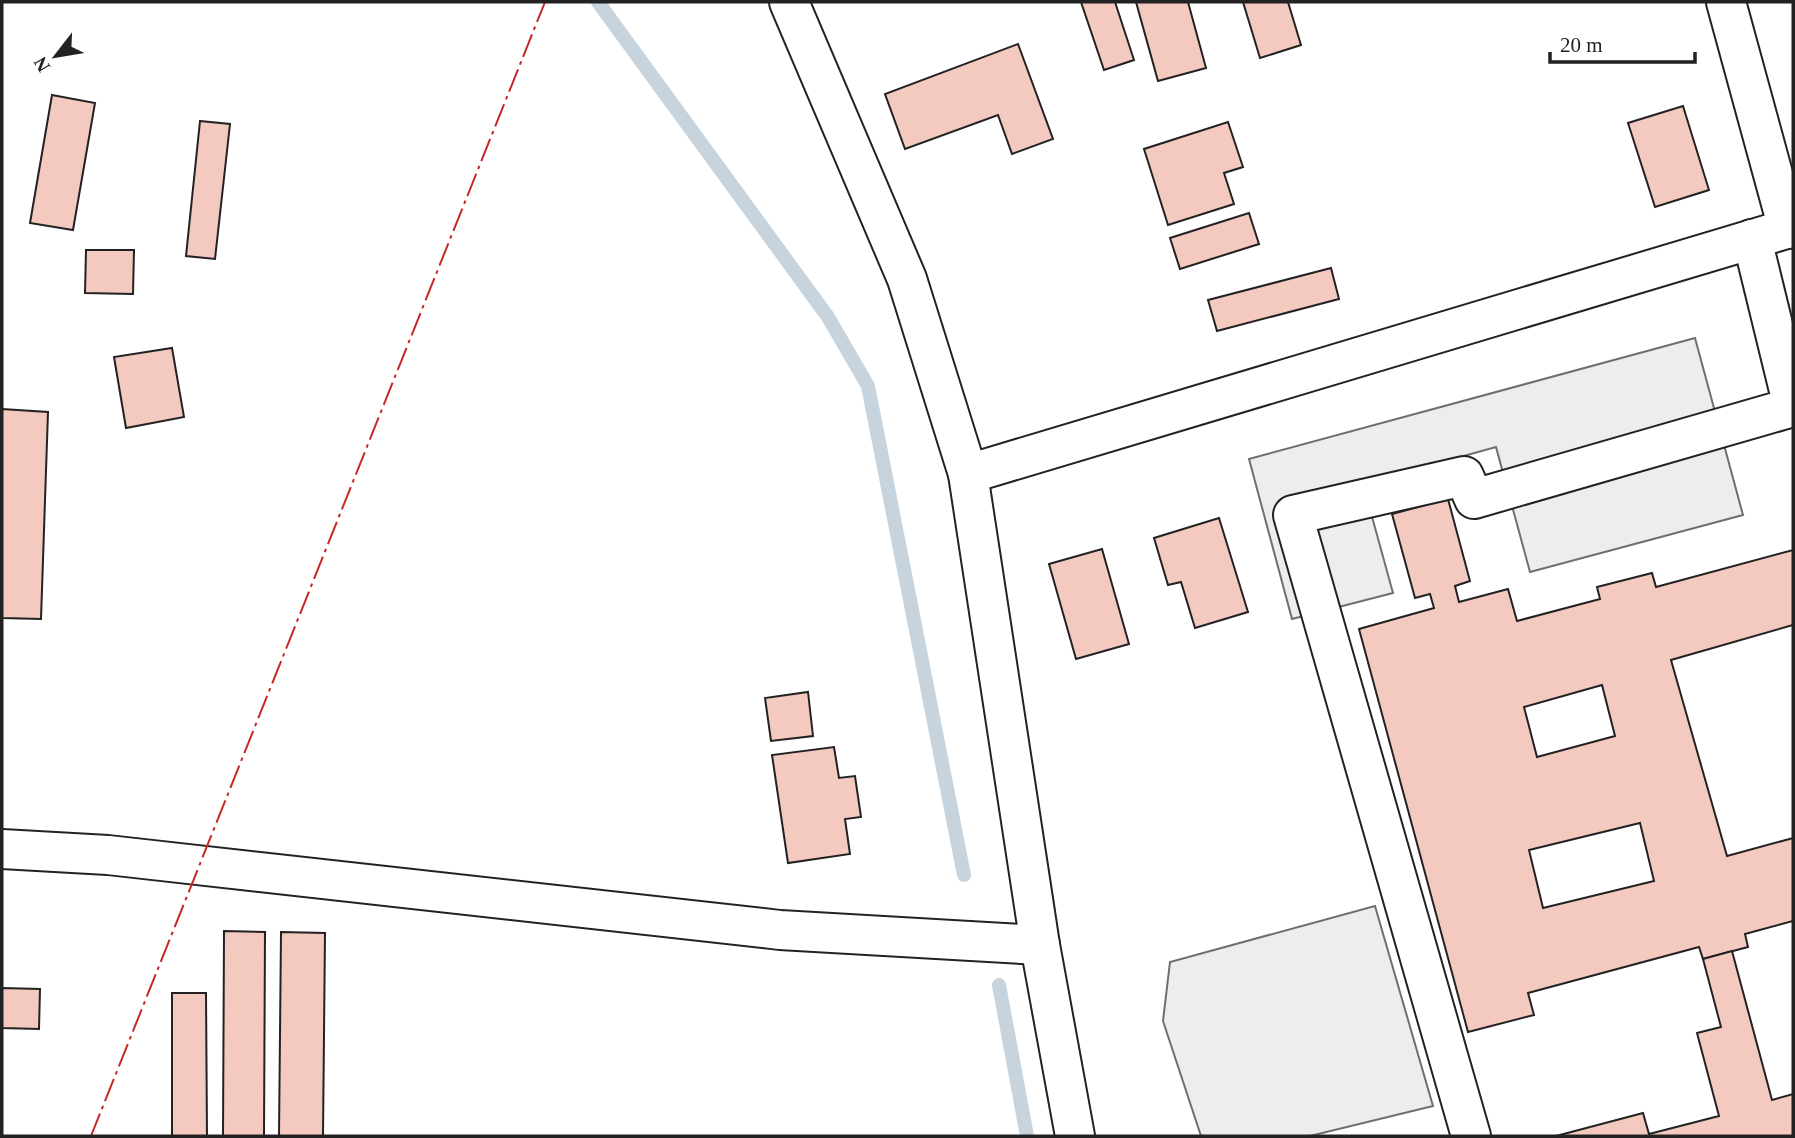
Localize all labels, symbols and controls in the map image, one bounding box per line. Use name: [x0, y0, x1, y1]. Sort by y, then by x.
north arrow: [21, 21, 91, 91]
scale bar: [1550, 21, 1695, 65]
text: 20 m: [1560, 33, 1603, 57]
text: N: [29, 53, 54, 76]

